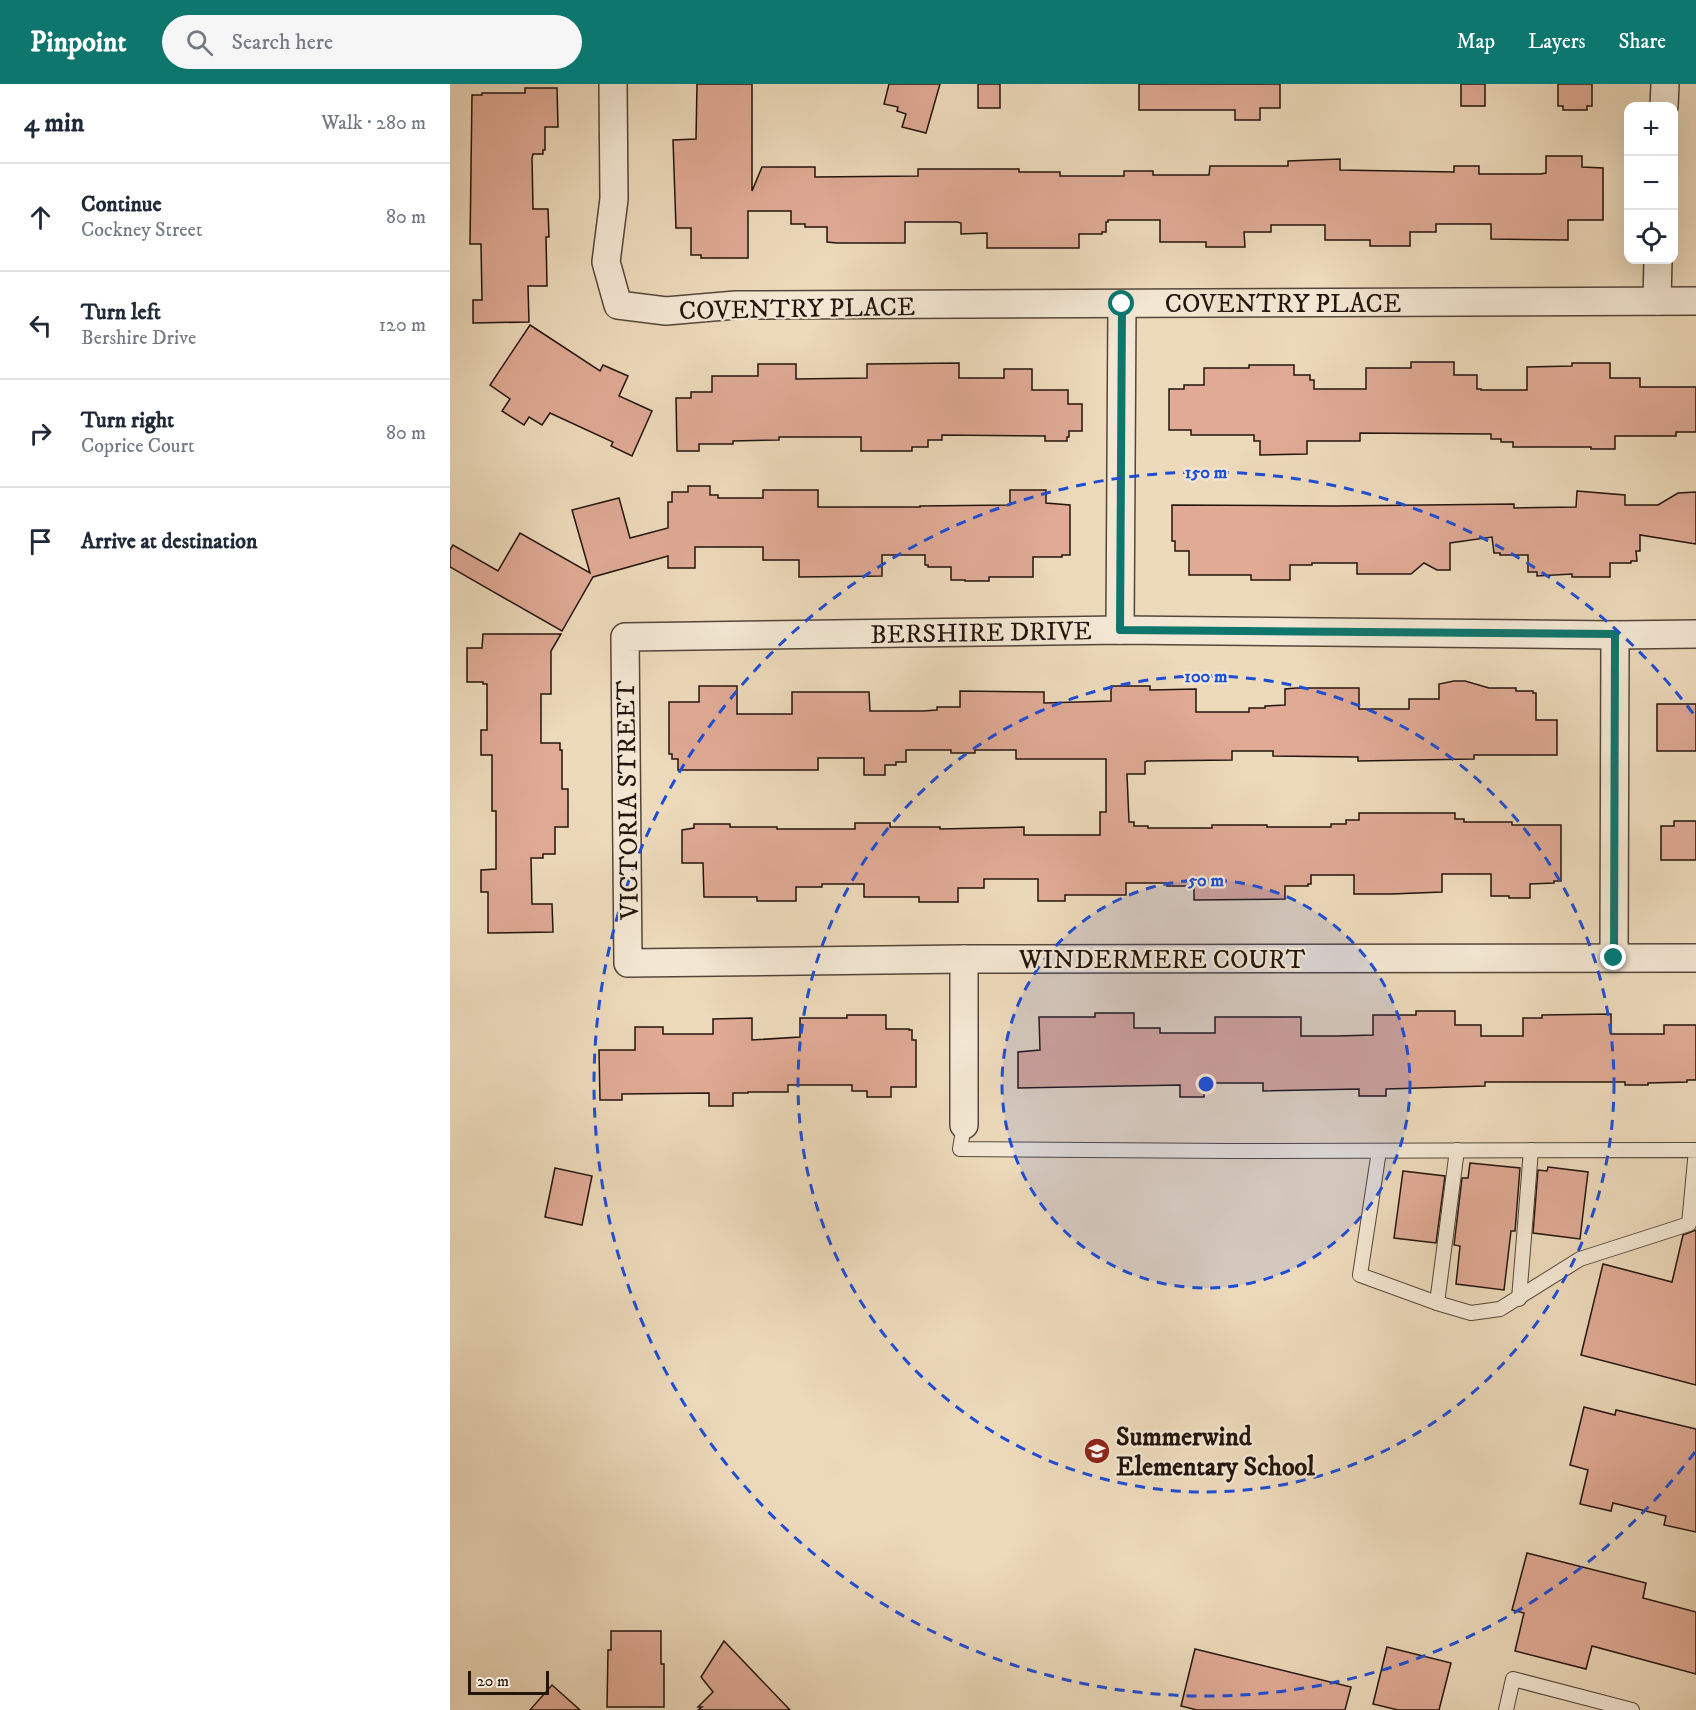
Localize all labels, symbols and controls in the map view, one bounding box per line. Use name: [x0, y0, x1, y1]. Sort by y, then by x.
search box: [162, 15, 582, 69]
text: Pinpoint: [30, 25, 126, 60]
icon: search: [183, 26, 216, 59]
text: Search here: [231, 29, 333, 56]
text: Map: [1456, 29, 1495, 55]
text: Layers: [1528, 29, 1586, 55]
text: Share: [1619, 29, 1666, 55]
map controls: [1624, 102, 1678, 264]
button: +: [1624, 102, 1678, 156]
text: 4 min: [24, 107, 84, 140]
text: Walk · 280 m: [321, 111, 426, 136]
button: −: [1624, 156, 1678, 210]
text: Continue: [81, 191, 162, 218]
icon: ahead: [24, 201, 57, 234]
text: 80 m: [386, 205, 426, 230]
button: locate: [1624, 210, 1678, 264]
text: Cockney Street: [81, 218, 202, 243]
street label: COVENTRY PLACE: [1165, 288, 1401, 321]
route start: [1108, 290, 1134, 316]
street label: COVENTRY PLACE: [678, 291, 916, 328]
text: Turn left: [81, 299, 161, 326]
icon: left: [24, 309, 57, 342]
text: 120 m: [379, 313, 426, 338]
text: Bershire Drive: [81, 326, 196, 351]
text: Turn right: [81, 407, 174, 434]
icon: right: [24, 417, 57, 450]
text: 80 m: [386, 421, 426, 446]
text: Coprice Court: [81, 434, 194, 459]
text: 150 m: [1185, 462, 1228, 484]
icon: arrive: [24, 525, 57, 558]
text: Arrive at destination: [81, 528, 258, 555]
street label: BERSHIRE DRIVE: [870, 615, 1092, 652]
text: 100 m: [1184, 666, 1228, 688]
street label: VICTORIA STREET: [610, 680, 647, 921]
text: 50 m: [1187, 870, 1224, 892]
street label: WINDERMERE COURT: [1018, 944, 1306, 977]
route end: [1600, 944, 1626, 970]
centre of rings: [1196, 1074, 1216, 1094]
place label: Summerwind Elementary School: [1116, 1421, 1316, 1484]
school or university icon: Summerwind Elementary School: [1082, 1436, 1112, 1466]
scale bar: [468, 1668, 549, 1696]
text: 20 m: [477, 1671, 509, 1691]

